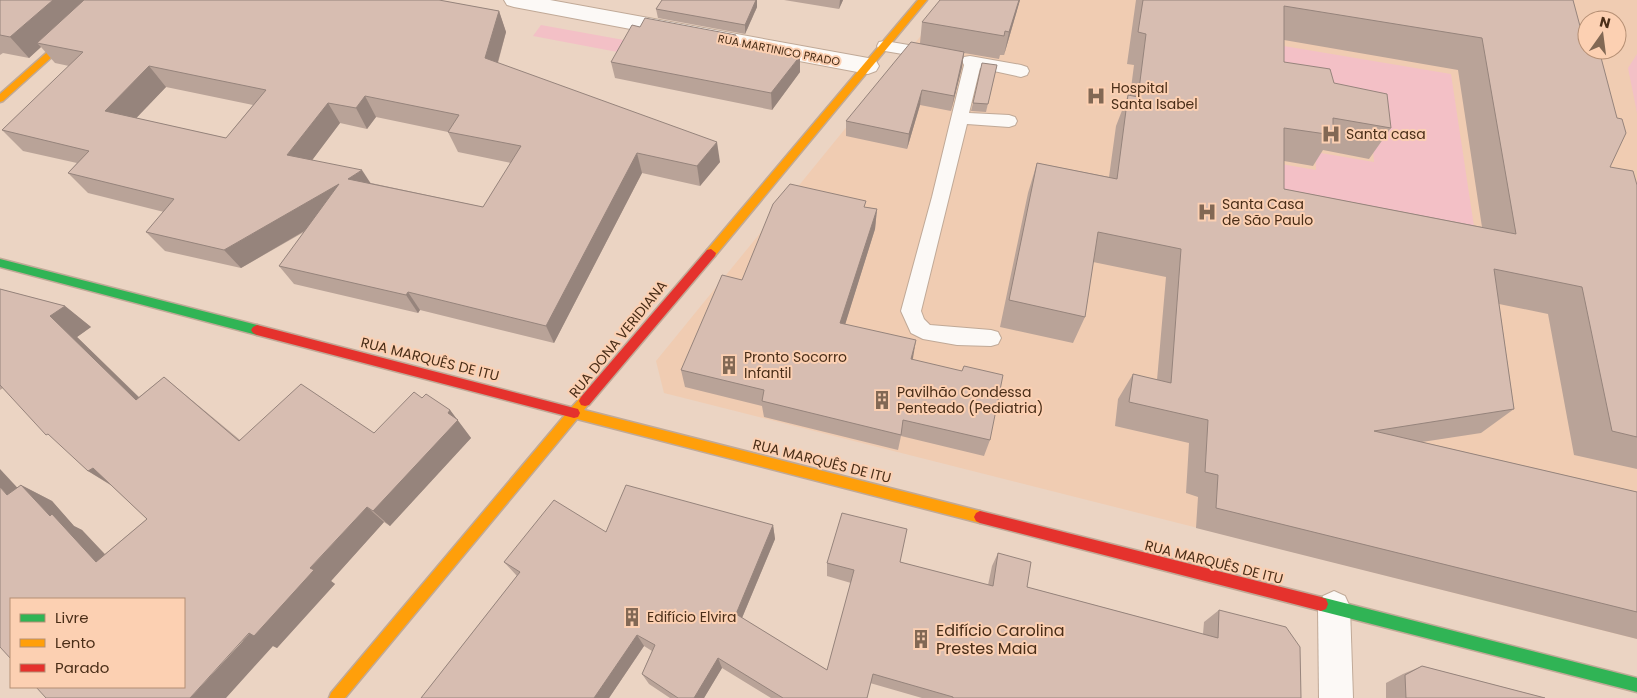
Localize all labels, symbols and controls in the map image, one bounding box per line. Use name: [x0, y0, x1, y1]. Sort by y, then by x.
north arrow: [1577, 10, 1627, 60]
text: N: [1598, 11, 1613, 33]
street label: RUA MARTINICO PRADO: [717, 30, 842, 70]
place label: Hospital Santa Isabel: [1111, 78, 1198, 114]
hospital icon: Hospital Santa Isabel: [1085, 85, 1107, 107]
hospital icon: Santa casa: [1320, 123, 1342, 145]
place label: Santa casa: [1346, 124, 1426, 144]
place label: Santa Casa de São Paulo: [1222, 194, 1313, 230]
hospital icon: Santa Casa de São Paulo: [1196, 201, 1218, 223]
street label: RUA DONA VERIDIANA: [564, 276, 672, 402]
street label: RUA MARQUÊS DE ITU: [359, 332, 501, 386]
place label: Pronto Socorro Infantil: [744, 347, 847, 383]
building icon: Pronto Socorro Infantil: [718, 354, 740, 376]
place label: Pavilhão Condessa Penteado (Pediatria): [897, 382, 1043, 418]
building icon: Pavilhão Condessa Penteado (Pediatria): [871, 389, 893, 411]
street label: RUA MARQUÊS DE ITU: [751, 434, 893, 488]
street label: RUA MARQUÊS DE ITU: [1143, 535, 1285, 589]
legend: [10, 598, 185, 688]
building icon: Edifício Elvira: [621, 606, 643, 628]
text: Livre: [55, 607, 88, 628]
place label: Edifício Elvira: [647, 607, 736, 627]
place label: Edifício Carolina Prestes Maia: [936, 619, 1065, 660]
building icon: Edifício Carolina Prestes Maia: [910, 628, 932, 650]
text: Lento: [55, 632, 95, 653]
text: Parado: [55, 657, 109, 678]

